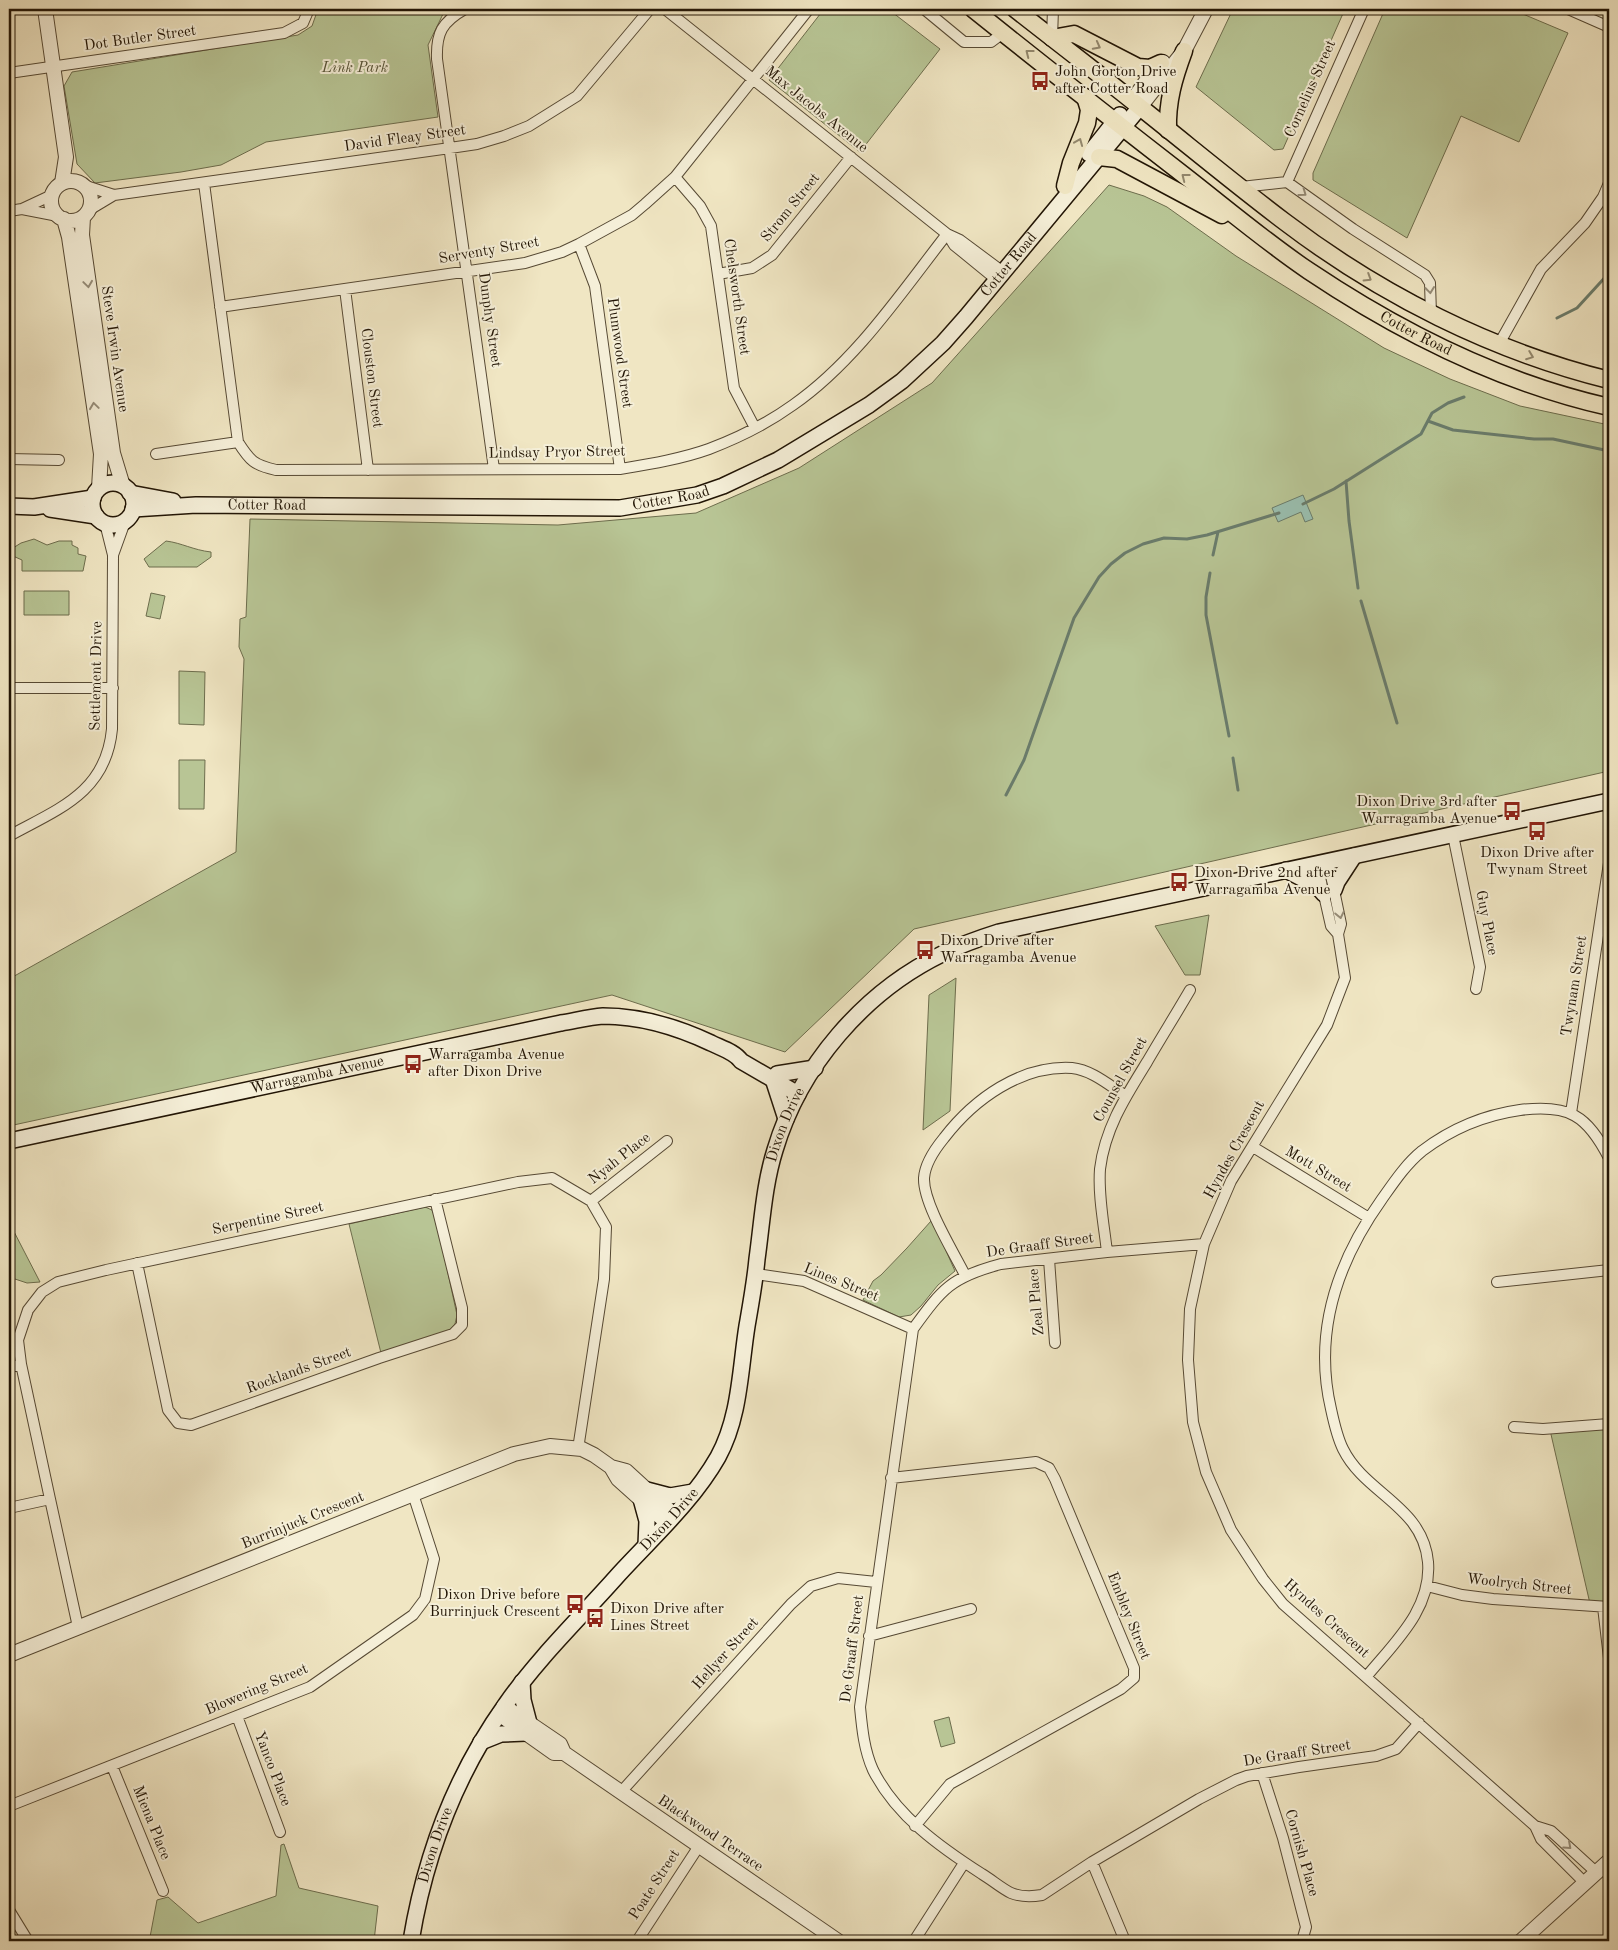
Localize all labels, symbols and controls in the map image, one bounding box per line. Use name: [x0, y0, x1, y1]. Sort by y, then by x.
street label: Dot Butler Street: [83, 24, 197, 54]
street label: Cornelius Street: [1283, 38, 1339, 140]
one-way arrow: [1092, 40, 1101, 50]
one-way arrow: [1025, 50, 1035, 59]
park label: Link Park: [321, 61, 388, 76]
street label: Max Jacobs Avenue: [762, 64, 870, 156]
place label: John Gorton Drive after Cotter Road: [1055, 65, 1177, 97]
bus stop icon: John Gorton Drive after Cotter Road: [1029, 70, 1051, 92]
street label: David Fleay Street: [343, 123, 467, 155]
one-way arrow: [1073, 138, 1084, 147]
street label: Strom Street: [759, 171, 823, 245]
one-way arrow: [1182, 174, 1191, 182]
one-way arrow: [1297, 188, 1306, 196]
street label: Cotter Road: [978, 230, 1040, 300]
street label: Serventy Street: [438, 235, 540, 267]
street label: Chelsworth Street: [720, 238, 752, 356]
street label: Dunphy Street: [475, 272, 503, 368]
one-way arrow: [1363, 272, 1372, 282]
one-way arrow: [83, 279, 93, 288]
street label: Steve Irwin Avenue: [98, 285, 130, 413]
one-way arrow: [1424, 286, 1435, 294]
street label: Plumwood Street: [604, 297, 634, 409]
street label: Cotter Road: [1377, 309, 1454, 359]
street label: Clouston Street: [357, 327, 385, 429]
one-way arrow: [1526, 350, 1534, 360]
one-way arrow: [89, 402, 99, 411]
street label: Lindsay Pryor Street: [488, 444, 626, 462]
street label: Cotter Road: [631, 484, 712, 513]
street label: Cotter Road: [227, 498, 306, 513]
street label: Settlement Drive: [89, 621, 105, 731]
place label: Dixon Drive 3rd after Warragamba Avenue: [1356, 795, 1497, 827]
bus stop icon: Dixon Drive 3rd after Warragamba Avenue: [1501, 800, 1523, 822]
bus stop icon: Dixon Drive after Twynam Street: [1526, 820, 1548, 842]
place label: Dixon Drive after Twynam Street: [1480, 846, 1594, 878]
place label: Dixon Drive 2nd after Warragamba Avenue: [1194, 866, 1337, 898]
bus stop icon: Dixon Drive 2nd after Warragamba Avenue: [1168, 871, 1190, 893]
street label: Guy Place: [1472, 889, 1500, 957]
one-way arrow: [1334, 910, 1344, 919]
place label: Dixon Drive after Warragamba Avenue: [940, 934, 1076, 966]
street label: Twynam Street: [1560, 935, 1590, 1037]
bus stop icon: Dixon Drive after Warragamba Avenue: [914, 939, 936, 961]
street label: Counsel Street: [1091, 1035, 1151, 1125]
place label: Warragamba Avenue after Dixon Drive: [428, 1048, 564, 1080]
bus stop icon: Warragamba Avenue after Dixon Drive: [402, 1053, 424, 1075]
street label: Warragamba Avenue: [249, 1054, 385, 1097]
street label: Dixon Drive: [764, 1085, 808, 1164]
street label: Hyndes Crescent: [1202, 1098, 1268, 1202]
street label: Nyah Place: [586, 1130, 654, 1188]
street label: Mott Street: [1282, 1144, 1354, 1196]
street label: Serpentine Street: [211, 1200, 325, 1238]
street label: De Graaff Street: [985, 1231, 1095, 1261]
street label: Lines Street: [801, 1261, 881, 1305]
street label: Zeal Place: [1027, 1268, 1047, 1336]
street label: Rocklands Street: [245, 1345, 353, 1397]
street label: Dixon Drive: [637, 1485, 702, 1554]
street label: Burrinjuck Crescent: [240, 1490, 366, 1552]
street label: Embley Street: [1104, 1570, 1152, 1662]
street label: Woolrych Street: [1466, 1572, 1572, 1598]
street label: Hyndes Crescent: [1280, 1577, 1372, 1661]
place label: Dixon Drive before Burrinjuck Crescent: [429, 1588, 560, 1620]
bus stop icon: Dixon Drive before Burrinjuck Crescent: [564, 1593, 586, 1615]
street label: De Graaff Street: [839, 1594, 867, 1704]
place label: Dixon Drive after Lines Street: [610, 1602, 724, 1634]
bus stop icon: Dixon Drive after Lines Street: [584, 1607, 606, 1629]
street label: Hellyer Street: [690, 1615, 762, 1693]
street label: Blowering Street: [204, 1662, 310, 1718]
street label: Yanco Place: [251, 1730, 293, 1809]
street label: De Graaff Street: [1242, 1738, 1352, 1770]
street label: Miena Place: [129, 1784, 173, 1862]
street label: Blackwood Terrace: [655, 1793, 766, 1875]
street label: Dixon Drive: [416, 1805, 456, 1885]
street label: Cornish Place: [1281, 1808, 1321, 1898]
one-way arrow: [1562, 1840, 1571, 1849]
street label: Poate Street: [627, 1847, 683, 1923]

